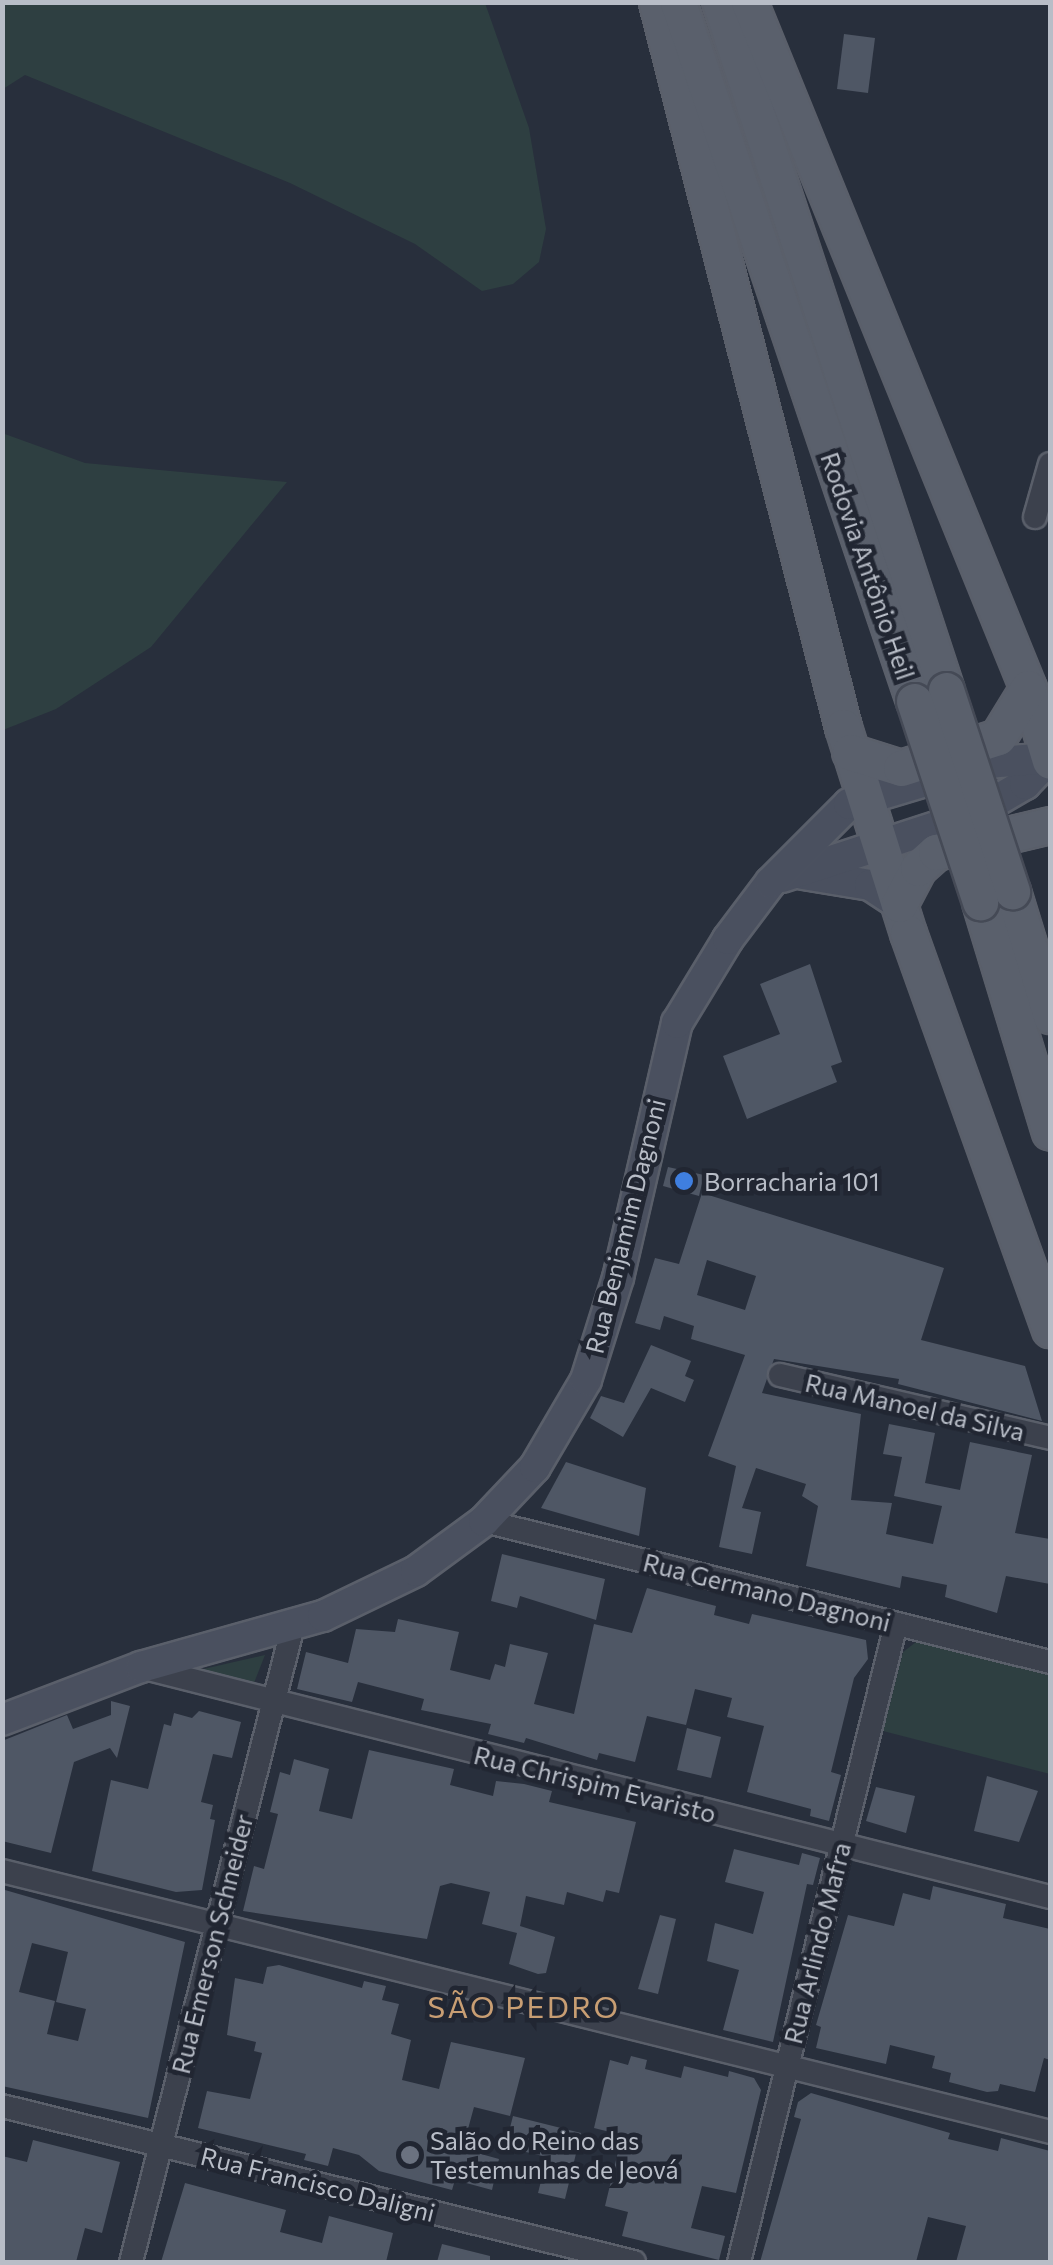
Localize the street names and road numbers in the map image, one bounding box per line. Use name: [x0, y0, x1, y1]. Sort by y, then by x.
street label: Rodovia Antônio Heil: [815, 448, 921, 684]
street label: Rua Benjamim Dagnoni: [579, 1096, 671, 1356]
street label: Rua Manoel da Silva: [802, 1367, 1028, 1447]
street label: Rua Germano Dagnoni: [640, 1547, 894, 1637]
street label: Rua Chrispim Evaristo: [471, 1739, 719, 1829]
street label: Rua Emerson Schneider: [165, 1811, 259, 2077]
street label: Rua Arlindo Mafra: [777, 1839, 857, 2047]
street label: Rua Francisco Daligni: [198, 2140, 438, 2228]

